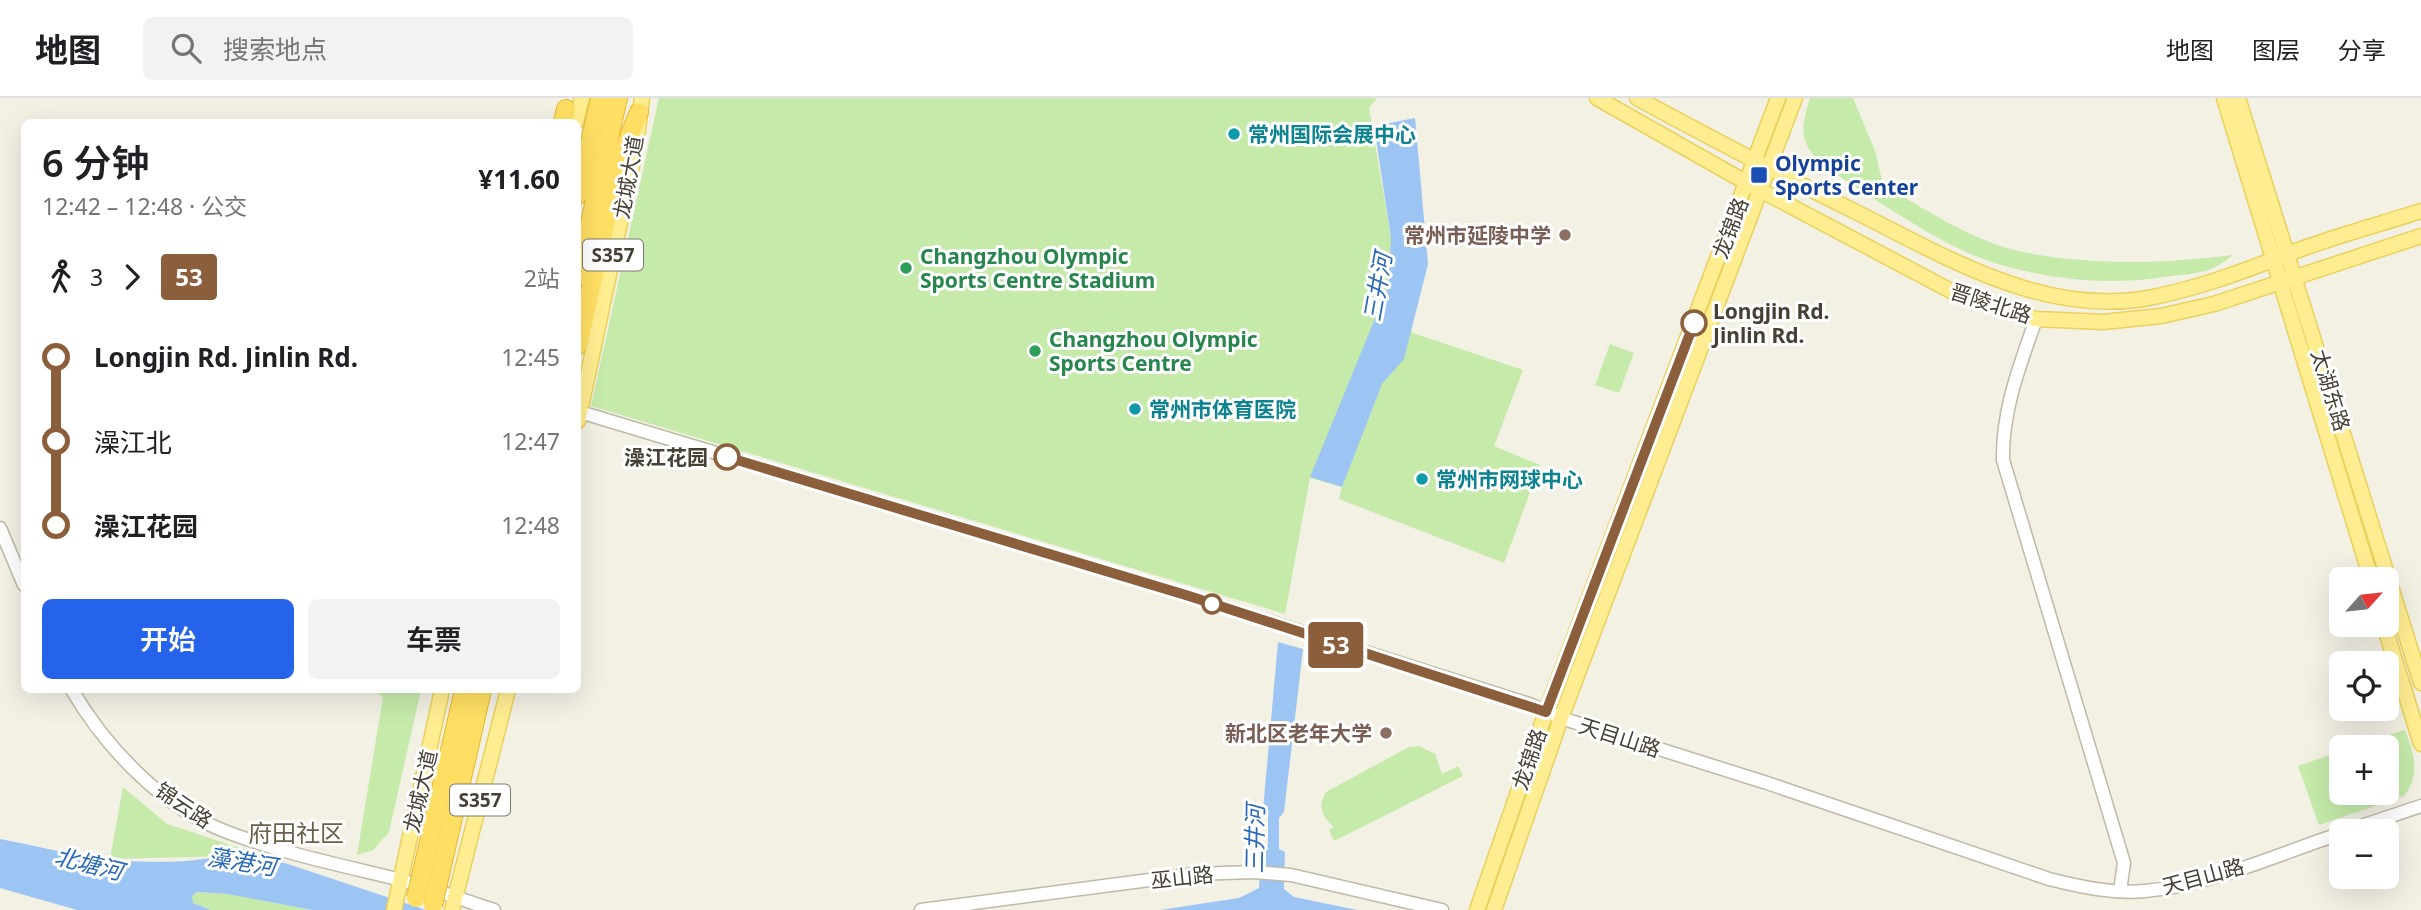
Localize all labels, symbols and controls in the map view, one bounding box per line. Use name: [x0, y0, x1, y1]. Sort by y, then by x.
search box: [143, 17, 633, 80]
text: 地图: [35, 27, 101, 72]
icon: search: [167, 29, 205, 67]
text: 搜索地点: [223, 31, 327, 67]
text: 地图: [2166, 33, 2214, 66]
text: 图层: [2252, 33, 2300, 66]
text: 分享: [2338, 33, 2386, 66]
place label: 常州国际会展中心: [1248, 120, 1416, 148]
marker: 常州国际会展中心: [1226, 126, 1242, 142]
street label: 龙城大道: [607, 133, 649, 221]
text: 6 分钟: [42, 136, 150, 188]
place label: Olympic Sports Center: [1775, 149, 1919, 201]
text: ¥11.60: [478, 161, 560, 197]
marker: Olympic Sports Center: [1749, 165, 1769, 185]
text: 12:42 – 12:48 · 公交: [42, 190, 247, 222]
street label: 龙锦路: [1706, 194, 1754, 262]
place label: 常州市延陵中学: [1404, 221, 1551, 249]
marker: 常州市延陵中学: [1557, 227, 1573, 243]
road number: S357: [583, 239, 643, 270]
place label: Changzhou Olympic Sports Centre Stadium: [920, 242, 1155, 294]
water label: 三井河: [1355, 246, 1399, 324]
icon: walk: [42, 258, 80, 296]
icon: forward: [113, 258, 151, 296]
text: 53: [175, 260, 203, 293]
marker: Changzhou Olympic Sports Centre Stadium: [898, 260, 914, 276]
text: 3: [90, 261, 103, 293]
text: 2站: [524, 262, 560, 294]
street label: 晋陵北路: [1947, 277, 2035, 329]
place label: Longjin Rd. Jinlin Rd.: [1711, 297, 1829, 349]
marker: Longjin Rd. Jinlin Rd.: [1681, 310, 1707, 336]
place label: Changzhou Olympic Sports Centre: [1049, 325, 1258, 377]
text: Longjin Rd. Jinlin Rd.: [94, 339, 358, 375]
text: 12:45: [501, 341, 560, 373]
marker: Changzhou Olympic Sports Centre: [1027, 343, 1043, 359]
street label: 太湖东路: [2305, 346, 2357, 434]
place label: 常州市体育医院: [1149, 395, 1296, 423]
marker: 常州市体育医院: [1127, 401, 1143, 417]
text: 澡江北: [94, 424, 172, 460]
text: 12:47: [501, 425, 560, 457]
place label: 澡江花园: [624, 443, 708, 471]
marker: 澡江花园: [714, 444, 740, 470]
place label: 常州市网球中心: [1436, 465, 1583, 493]
marker: 常州市网球中心: [1414, 471, 1430, 487]
text: 澡江花园: [94, 508, 198, 544]
text: 12:48: [501, 509, 560, 541]
north arrow: [2329, 567, 2399, 637]
map controls: [2329, 567, 2399, 889]
unlabelled marker: [1202, 594, 1222, 614]
button: 开始: [42, 599, 294, 679]
button: 车票: [308, 599, 560, 679]
line badge: 53: [1304, 622, 1368, 668]
text: 53: [1322, 628, 1350, 661]
button: locate: [2329, 651, 2399, 721]
street label: 天目山路: [1576, 711, 1664, 763]
place label: 新北区老年大学: [1225, 719, 1372, 747]
marker: 新北区老年大学: [1378, 725, 1394, 741]
street label: 龙锦路: [1506, 725, 1552, 793]
button: +: [2329, 735, 2399, 805]
street label: 龙城大道: [397, 747, 443, 835]
street label: 锦云路: [150, 776, 218, 834]
road number: S357: [450, 785, 510, 816]
water label: 三井河: [1237, 800, 1271, 874]
district label: 府田社区: [248, 816, 344, 849]
button: −: [2329, 819, 2399, 889]
water label: 北塘河: [52, 839, 130, 888]
water label: 藻港河: [205, 840, 283, 883]
street label: 天目山路: [2159, 852, 2247, 900]
street label: 巫山路: [1149, 860, 1215, 894]

